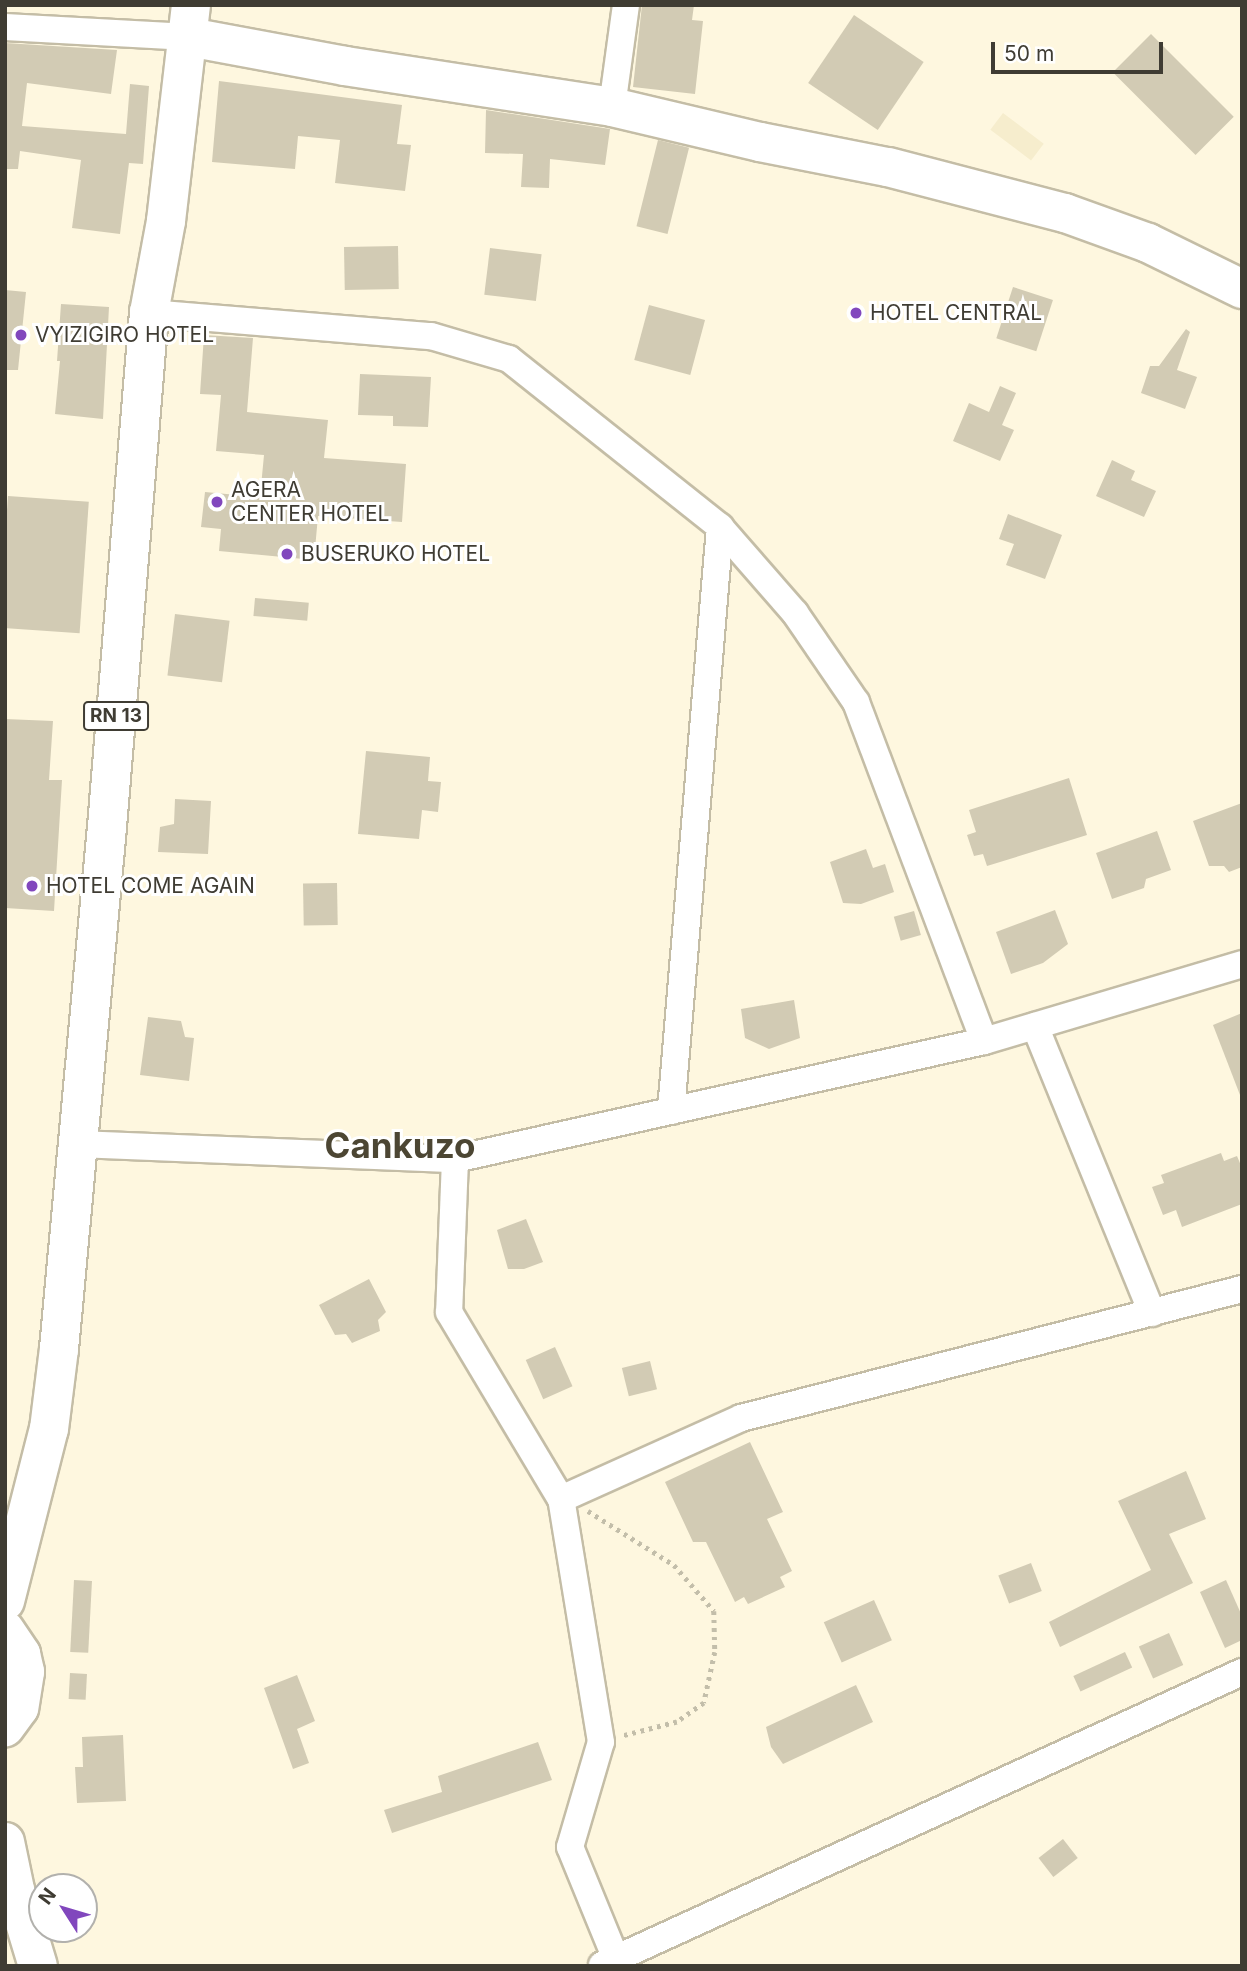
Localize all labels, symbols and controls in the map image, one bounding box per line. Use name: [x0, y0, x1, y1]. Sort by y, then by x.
scale bar: [995, 28, 1166, 72]
text: 50 m: [1004, 41, 1054, 66]
place label: HOTEL CENTRAL: [870, 300, 1042, 326]
marker: HOTEL CENTRAL: [848, 305, 864, 321]
place label: VYIZIGIRO HOTEL: [35, 322, 214, 348]
marker: VYIZIGIRO HOTEL: [13, 327, 29, 343]
place label: AGERA CENTER HOTEL: [231, 477, 389, 527]
marker: AGERA CENTER HOTEL: [209, 494, 225, 510]
place label: BUSERUKO HOTEL: [301, 541, 490, 567]
marker: BUSERUKO HOTEL: [279, 546, 295, 562]
road number: RN 13: [83, 701, 149, 732]
place label: HOTEL COME AGAIN: [46, 873, 255, 899]
marker: HOTEL COME AGAIN: [24, 878, 40, 894]
district label: Cankuzo: [325, 1124, 475, 1166]
north arrow: [28, 1873, 98, 1943]
text: N: [34, 1884, 61, 1909]

